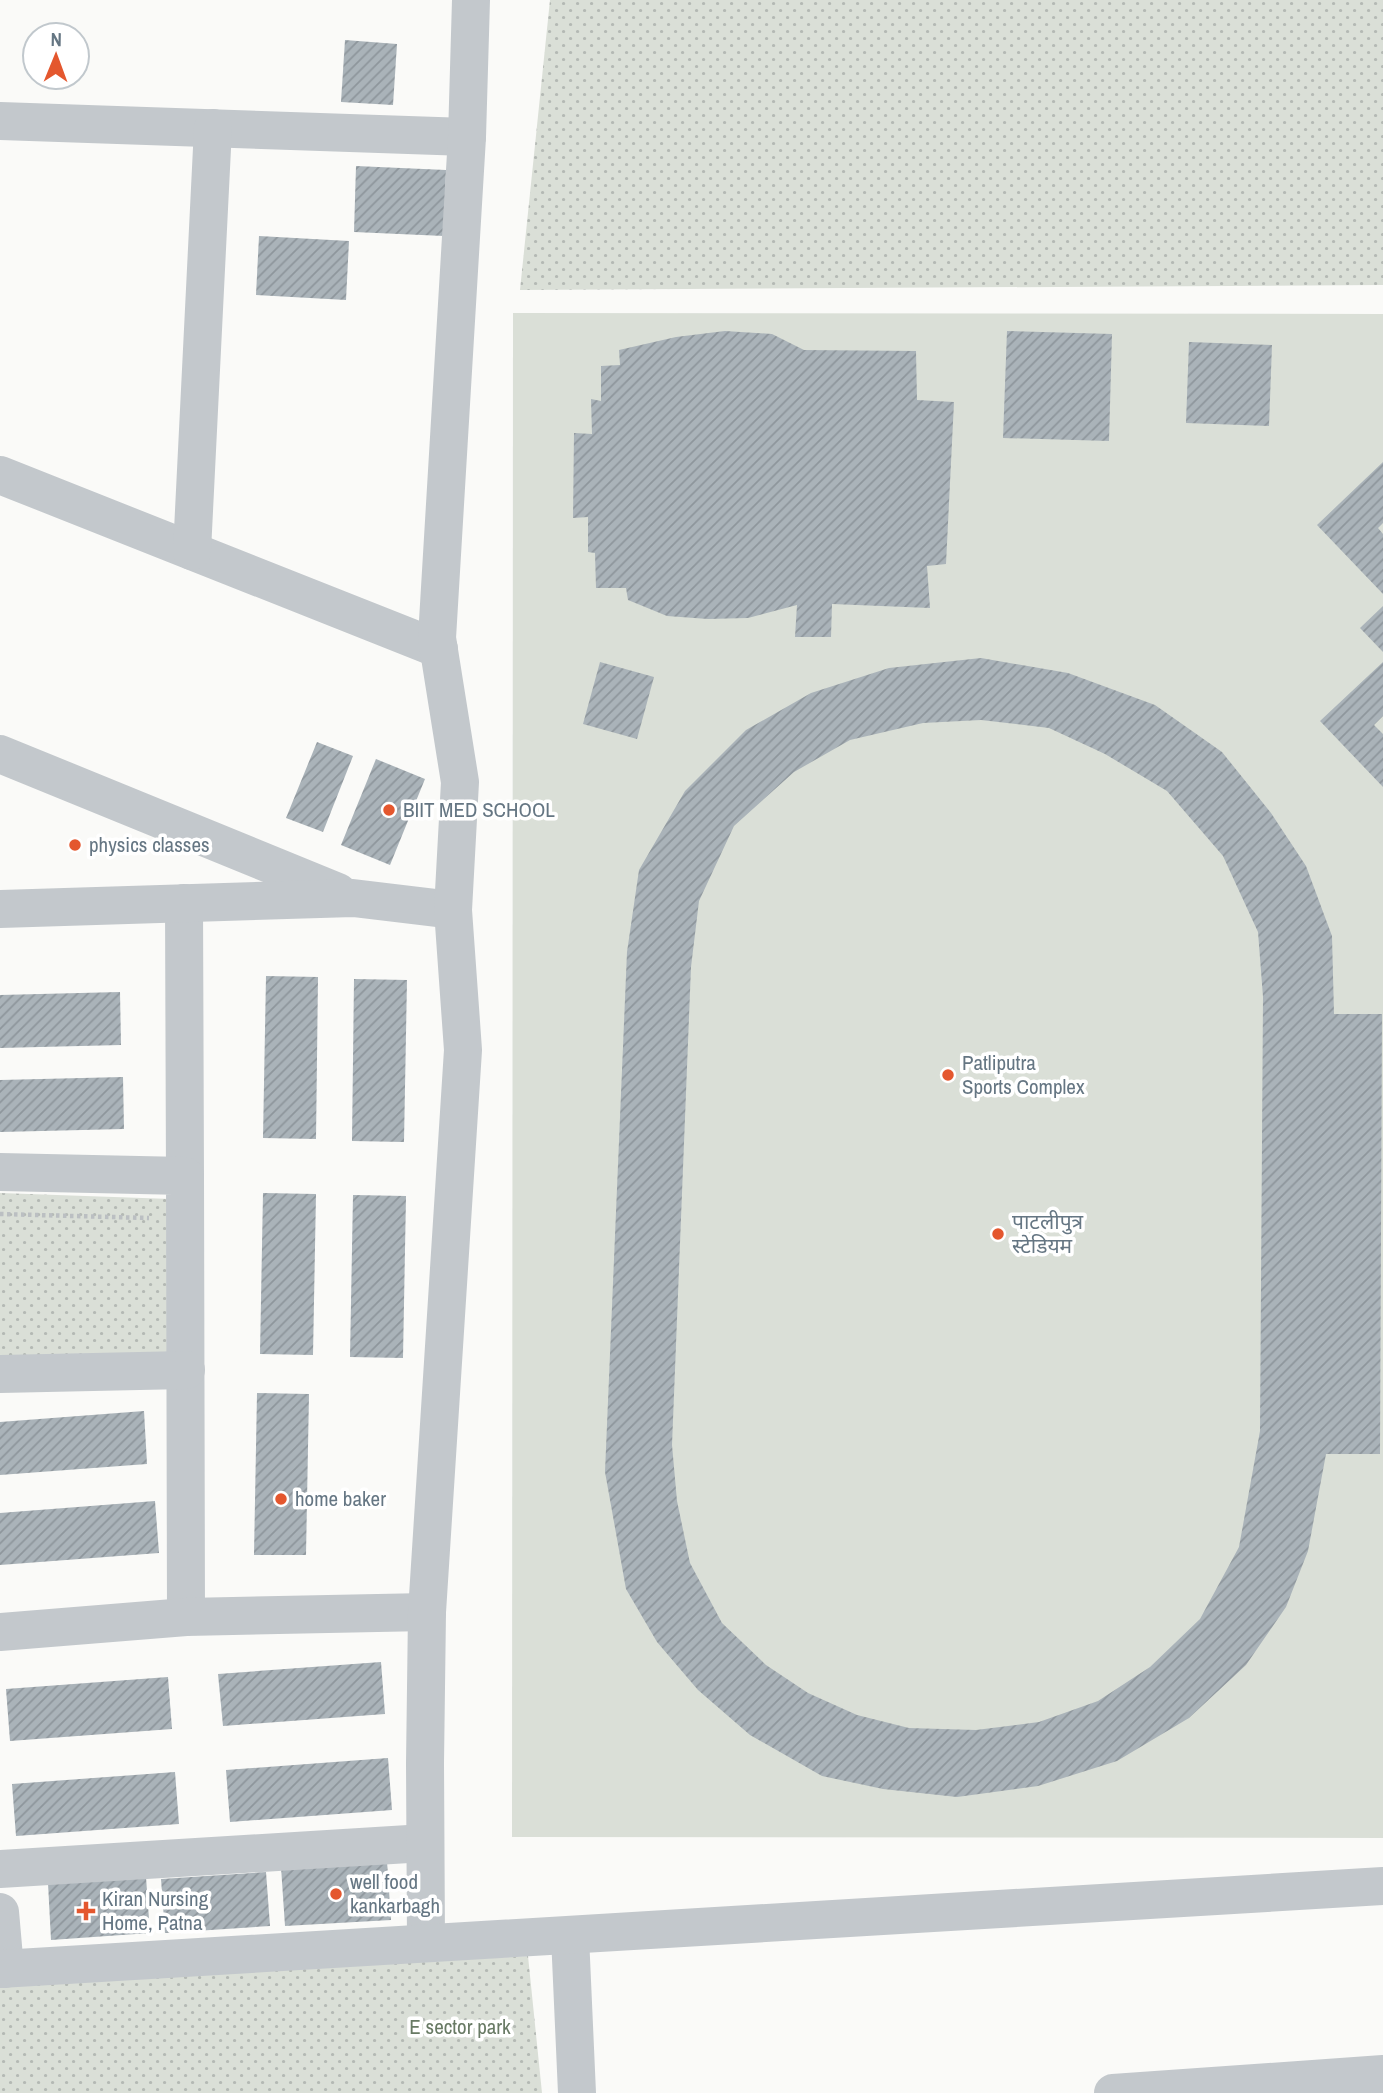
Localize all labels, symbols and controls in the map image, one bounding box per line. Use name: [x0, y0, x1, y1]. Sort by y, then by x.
north arrow: [21, 21, 91, 91]
text: N: [50, 26, 62, 52]
place label: BIIT MED SCHOOL: [403, 795, 555, 824]
marker: BIIT MED SCHOOL: [381, 802, 397, 818]
place label: physics classes: [89, 830, 210, 859]
marker: physics classes: [67, 837, 83, 853]
place label: Patliputra Sports Complex: [962, 1048, 1085, 1101]
marker: Patliputra Sports Complex: [940, 1067, 956, 1083]
place label: पाटलीपुत्र स्टेडियम: [1012, 1207, 1084, 1260]
marker: पाटलीपुत्र स्टेडियम: [990, 1226, 1006, 1242]
place label: home baker: [295, 1484, 386, 1513]
marker: home baker: [273, 1491, 289, 1507]
place label: well food kankarbagh: [350, 1867, 440, 1920]
place label: Kiran Nursing Home, Patna: [102, 1884, 209, 1937]
marker: well food kankarbagh: [328, 1886, 344, 1902]
marker: Kiran Nursing Home, Patna: [76, 1901, 96, 1921]
park label: E sector park: [409, 2012, 511, 2041]

